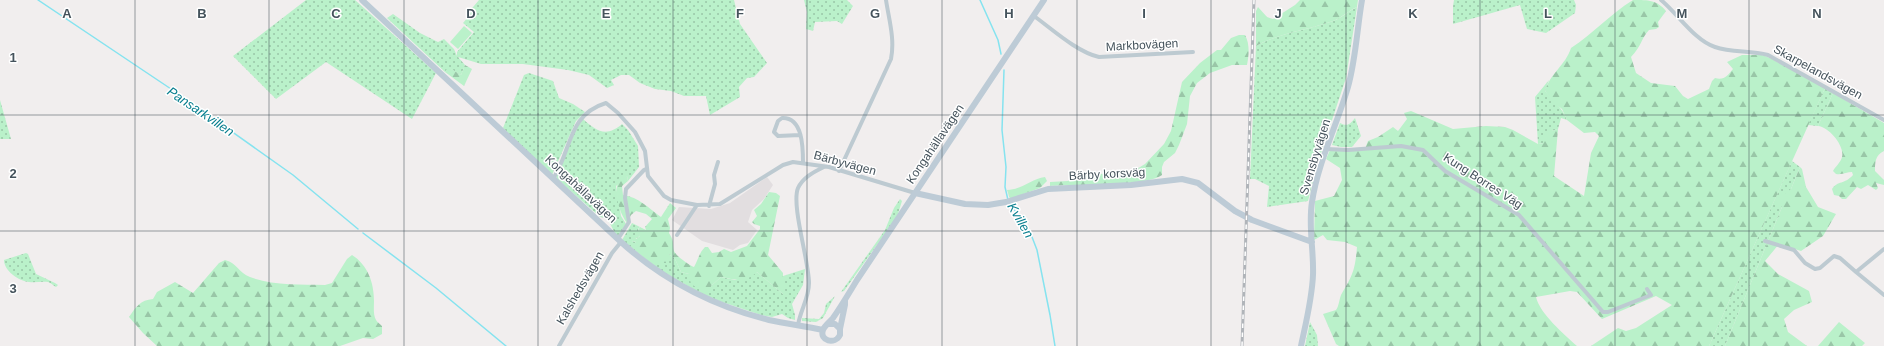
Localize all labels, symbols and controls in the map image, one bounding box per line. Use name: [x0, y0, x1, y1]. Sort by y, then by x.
text: A: [62, 6, 72, 21]
text: B: [197, 6, 207, 21]
text: C: [331, 6, 341, 21]
text: D: [466, 6, 476, 21]
text: E: [602, 6, 611, 21]
text: F: [736, 6, 744, 21]
text: G: [870, 6, 880, 21]
text: H: [1004, 6, 1014, 21]
text: I: [1142, 6, 1146, 21]
text: J: [1274, 6, 1282, 21]
text: K: [1408, 6, 1418, 21]
text: L: [1544, 6, 1552, 21]
text: M: [1677, 6, 1687, 21]
text: N: [1812, 6, 1822, 21]
street label: Markbovägen: [1105, 36, 1179, 54]
street label: Skarpelandsvägen: [1771, 42, 1865, 102]
text: 1: [9, 50, 17, 65]
water label: Pansarkvillen: [164, 84, 237, 139]
street label: Kongahällavägen: [903, 102, 967, 186]
street label: Svensbyvägen: [1297, 117, 1333, 197]
street label: Bärbyvägen: [812, 148, 878, 178]
street label: Kung Borres Väg: [1441, 150, 1525, 212]
street label: Kongahällavägen: [542, 152, 620, 226]
street label: Bärby korsväg: [1068, 165, 1146, 183]
text: 2: [9, 166, 17, 181]
water label: Kvillen: [1004, 200, 1037, 241]
street label: Kalshedsvägen: [553, 249, 607, 327]
text: 3: [9, 281, 17, 296]

